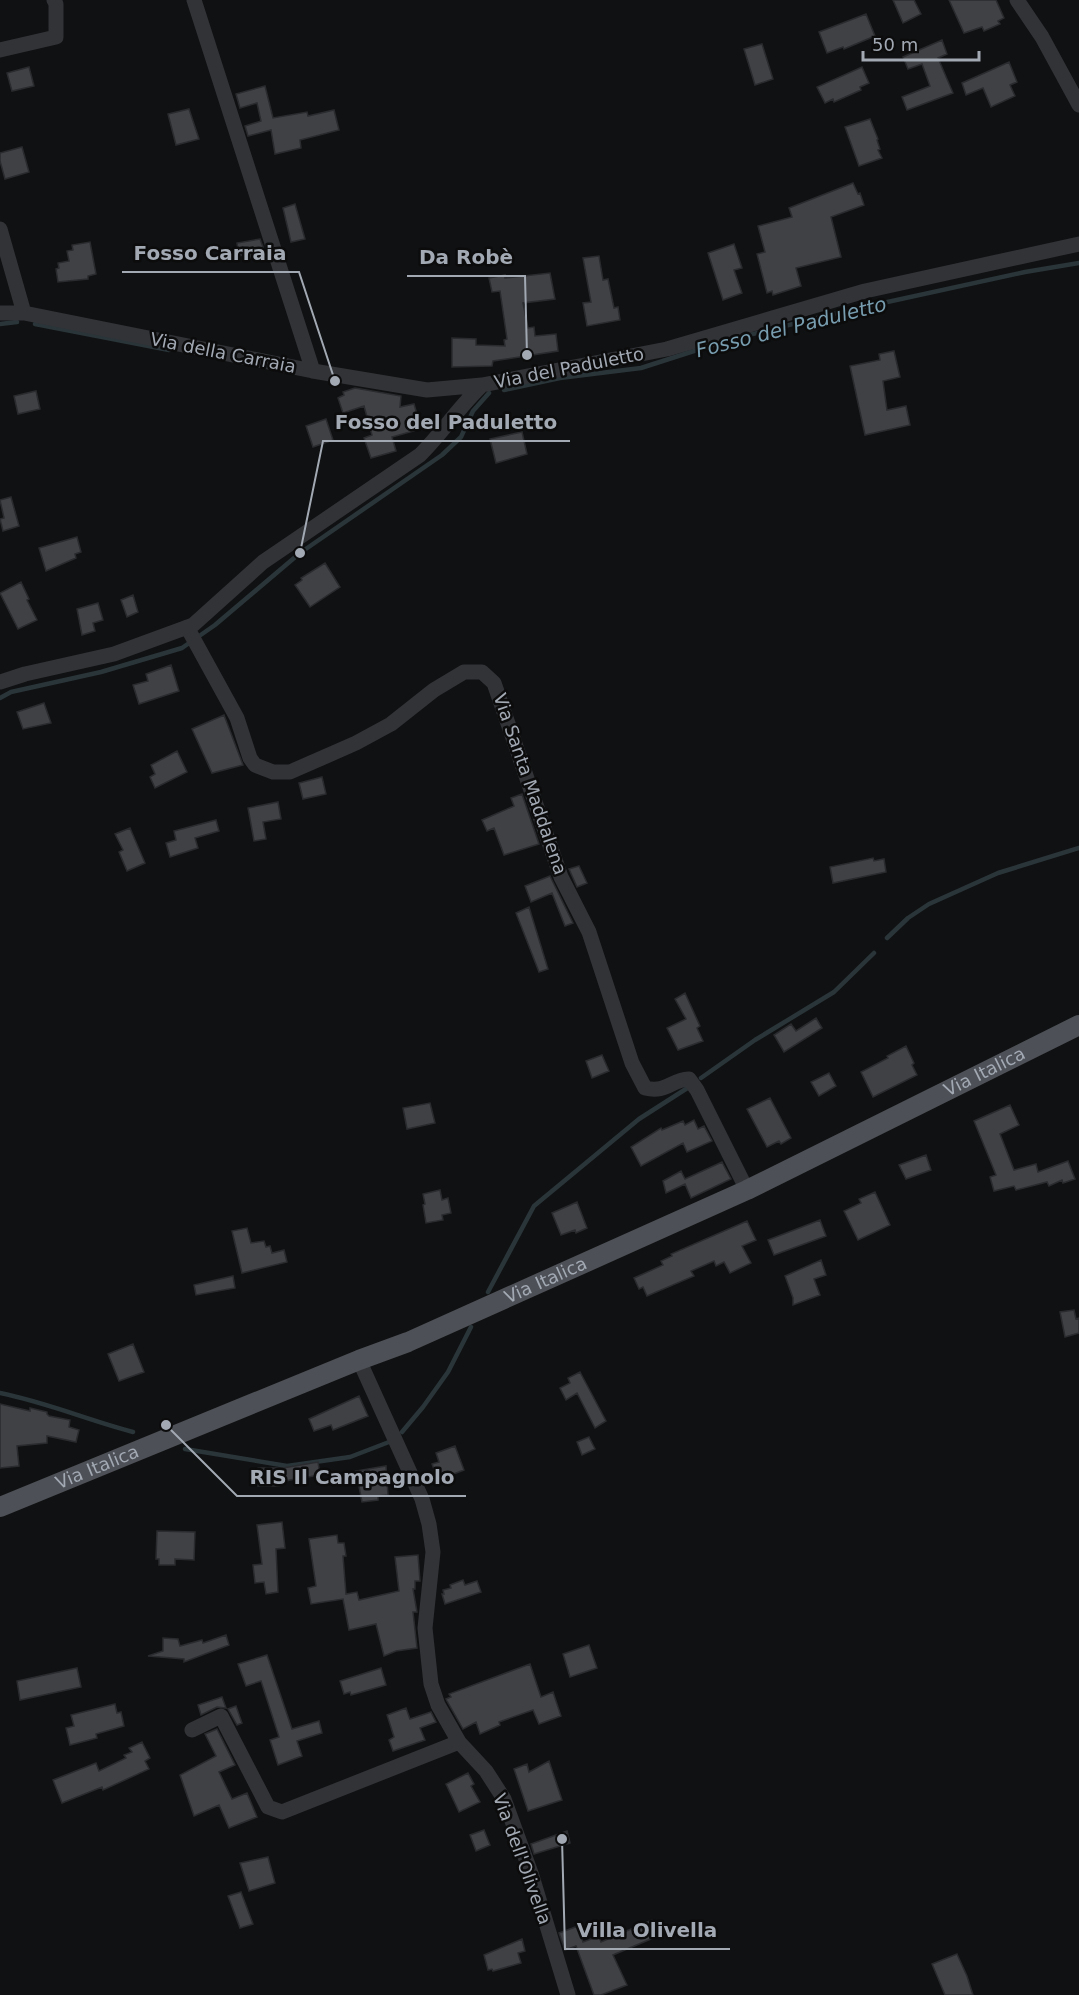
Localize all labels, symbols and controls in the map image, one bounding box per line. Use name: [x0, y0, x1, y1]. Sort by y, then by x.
scale bar: [863, 24, 978, 62]
text: 50 m: [872, 34, 918, 55]
callout: Fosso Carraia: [122, 234, 299, 272]
callout: Da Robè: [407, 238, 525, 276]
text: Fosso Carraia: [134, 241, 286, 265]
text: Da Robè: [419, 245, 513, 269]
water label: Fosso del Paduletto: [693, 292, 889, 362]
street label: Via della Carraia: [148, 328, 298, 377]
street label: Via del Paduletto: [492, 343, 646, 392]
callout: Fosso del Paduletto: [323, 403, 570, 441]
text: Fosso del Paduletto: [335, 410, 557, 434]
street label: Via Santa Maddalena: [490, 690, 571, 877]
street label: Via Italica: [940, 1042, 1029, 1100]
street label: Via Italica: [501, 1252, 590, 1307]
street label: Via Italica: [52, 1440, 142, 1493]
callout: RIS Il Campagnolo: [237, 1458, 466, 1496]
text: RIS Il Campagnolo: [249, 1465, 455, 1489]
street label: Via dell'Olivella: [489, 1790, 556, 1927]
callout: Villa Olivella: [565, 1911, 730, 1949]
text: Villa Olivella: [577, 1918, 717, 1942]

